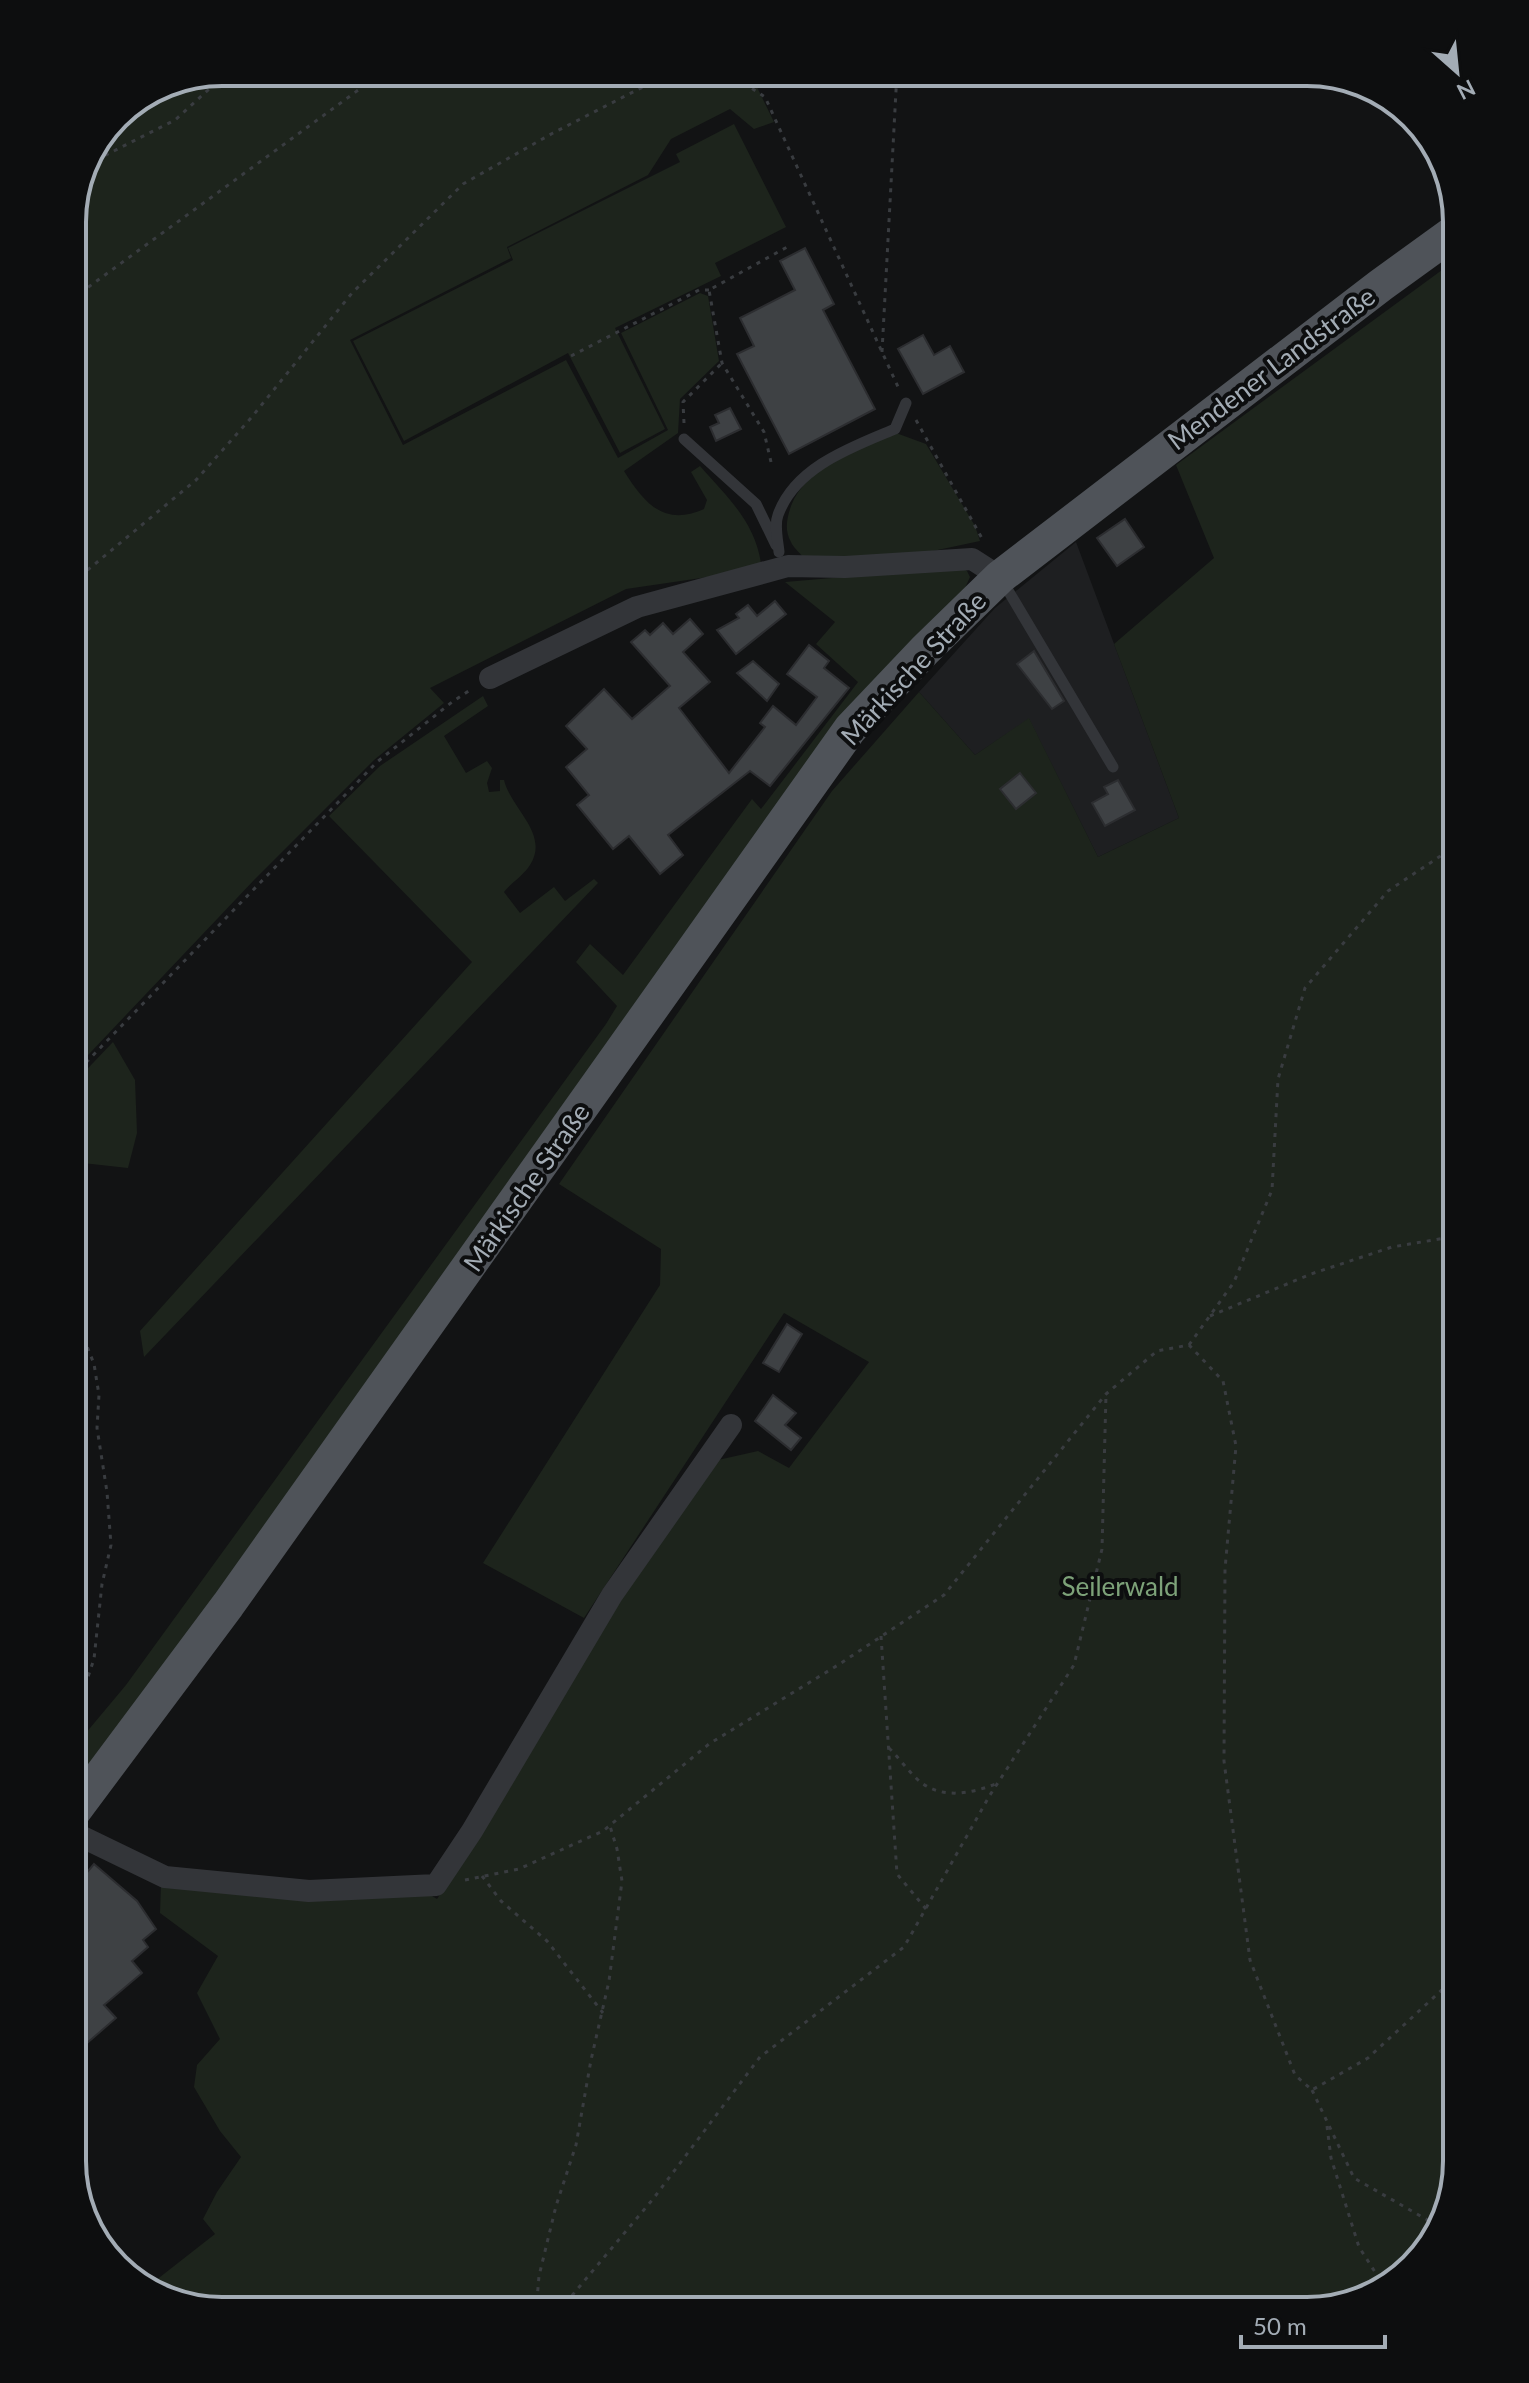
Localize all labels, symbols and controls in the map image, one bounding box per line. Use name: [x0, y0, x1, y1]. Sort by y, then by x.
north arrow: [1417, 32, 1497, 112]
text: N: [1453, 74, 1480, 106]
street label: Mendener Landstraße: [1161, 280, 1381, 456]
street label: Märkische Straße: [834, 585, 992, 751]
street label: Märkische Straße: [456, 1097, 596, 1277]
park label: Seilerwald: [1061, 1570, 1179, 1602]
scale bar: [1241, 2299, 1385, 2349]
text: 50 m: [1253, 2311, 1307, 2340]

